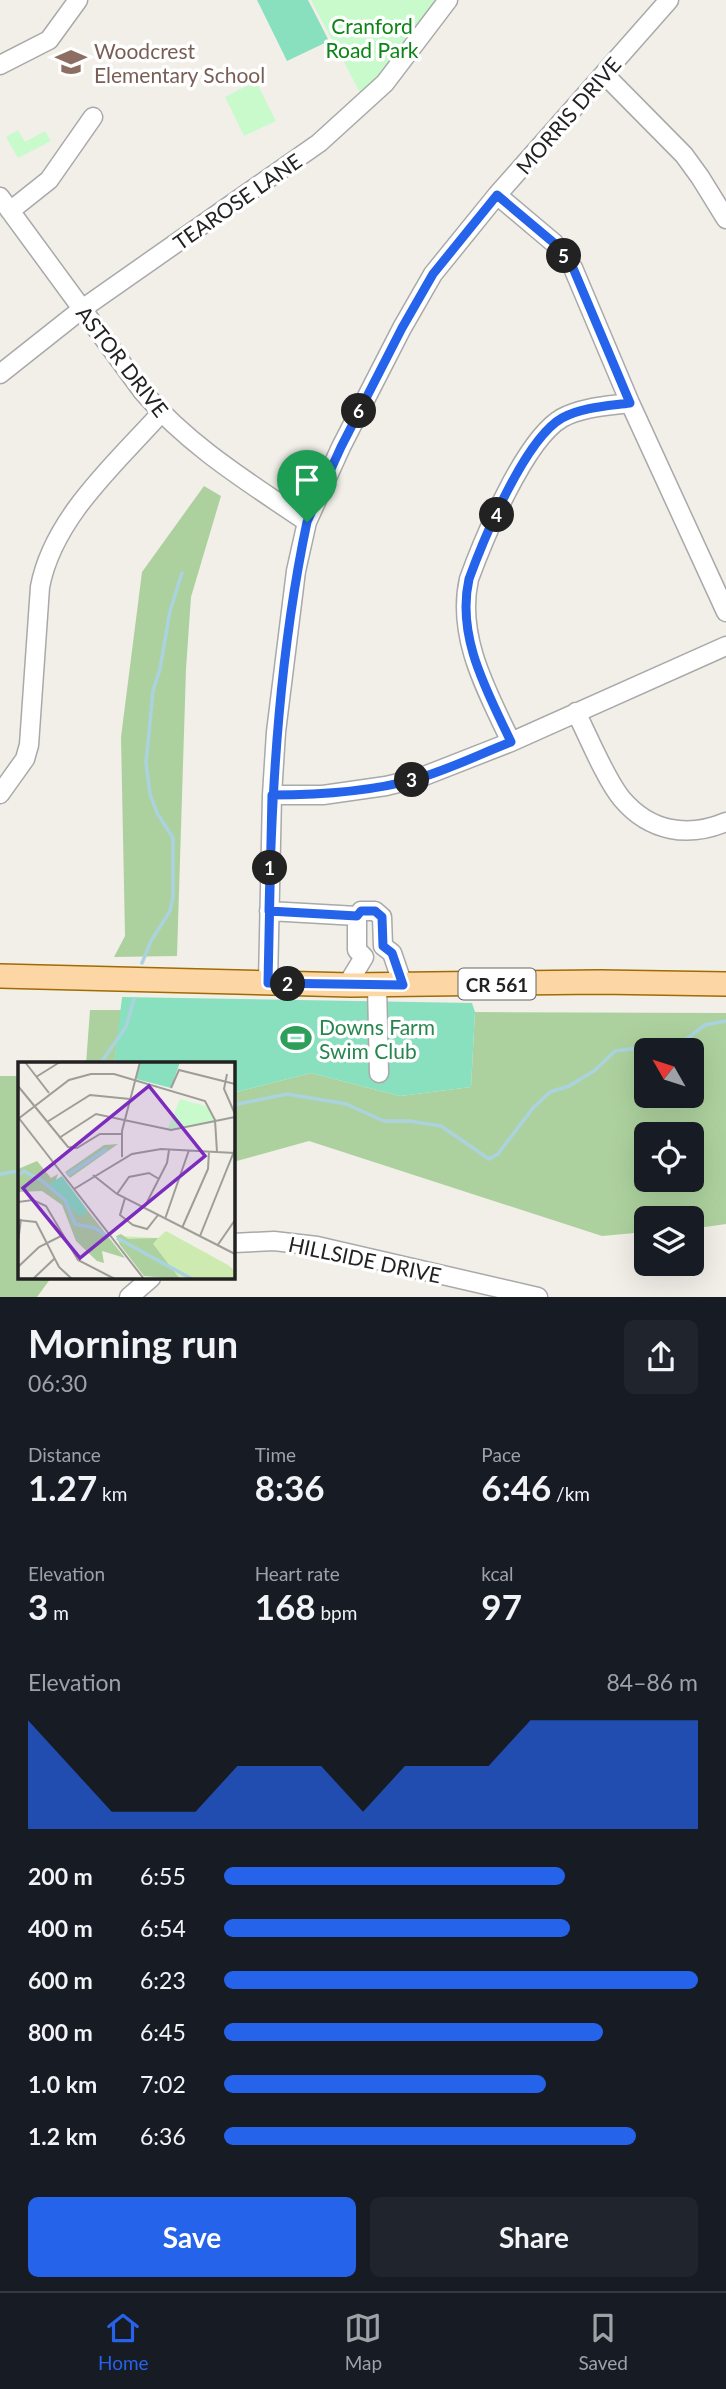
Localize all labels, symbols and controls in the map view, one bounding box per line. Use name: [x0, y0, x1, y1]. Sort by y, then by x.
park label: Cranford Road Park: [326, 13, 419, 62]
place label: Woodcrest Elementary School: [94, 38, 265, 87]
school or university icon: Woodcrest Elementary School: [54, 45, 88, 79]
street label: MORRIS DRIVE: [510, 51, 626, 179]
street label: TEAROSE LANE: [168, 148, 306, 254]
pin: 5: [546, 238, 582, 274]
text: 5: [558, 244, 569, 267]
street label: ASTOR DRIVE: [72, 300, 174, 422]
pin: 6: [342, 394, 376, 428]
text: 6: [353, 399, 364, 422]
pin: [277, 450, 337, 522]
icon: arrive: [288, 461, 326, 499]
pin: 4: [480, 498, 514, 532]
text: 4: [491, 503, 502, 526]
pin: 3: [394, 762, 430, 798]
text: 3: [406, 768, 417, 791]
pin: 1: [252, 850, 288, 886]
text: 1: [264, 856, 275, 879]
pin: 2: [270, 967, 306, 1002]
road number: CR 561: [458, 968, 536, 1000]
text: 2: [282, 972, 293, 995]
place label: Downs Farm Swim Club: [319, 1014, 435, 1063]
sports icon: Downs Farm Swim Club: [279, 1021, 313, 1055]
north arrow: [634, 1038, 704, 1108]
map controls: [634, 1038, 704, 1276]
inset map: [18, 1062, 234, 1280]
button: locate: [634, 1122, 704, 1192]
button: layers: [634, 1206, 704, 1276]
street label: HILLSIDE DRIVE: [286, 1231, 444, 1287]
text: Morning run: [28, 1320, 238, 1366]
button: share: [624, 1320, 698, 1394]
text: 06:30: [28, 1369, 87, 1397]
text: Distance: [28, 1443, 101, 1466]
text: Time: [255, 1443, 296, 1466]
text: Pace: [481, 1443, 521, 1466]
text: 1.27: [28, 1466, 97, 1508]
text: 8:36: [255, 1466, 325, 1508]
text: 6:46: [481, 1466, 551, 1508]
text: km: [97, 1482, 127, 1505]
text: /km: [551, 1482, 590, 1505]
text: Elevation: [28, 1562, 105, 1585]
text: Heart rate: [255, 1562, 340, 1585]
text: kcal: [481, 1562, 513, 1585]
text: 3: [28, 1585, 48, 1627]
text: 168: [255, 1585, 316, 1627]
text: 97: [481, 1585, 522, 1627]
text: m: [48, 1601, 69, 1624]
text: bpm: [316, 1601, 357, 1624]
text: Elevation: [28, 1668, 121, 1696]
text: 84–86 m: [606, 1668, 698, 1696]
text: 200 m: [28, 1862, 93, 1890]
text: 6:55: [140, 1862, 186, 1890]
text: 400 m: [28, 1914, 93, 1942]
text: 6:54: [140, 1914, 186, 1942]
text: 600 m: [28, 1966, 93, 1994]
text: 6:23: [140, 1966, 186, 1994]
text: 800 m: [28, 2018, 93, 2046]
text: 6:45: [140, 2018, 186, 2046]
text: 1.0 km: [28, 2070, 97, 2098]
text: 7:02: [140, 2070, 186, 2098]
text: 1.2 km: [28, 2122, 97, 2150]
text: 6:36: [140, 2122, 186, 2150]
button: Save: [28, 2197, 356, 2277]
button: Share: [370, 2197, 698, 2277]
tab: Home: [98, 2309, 149, 2374]
tab: Map: [344, 2309, 382, 2374]
tab: Saved: [578, 2309, 628, 2374]

